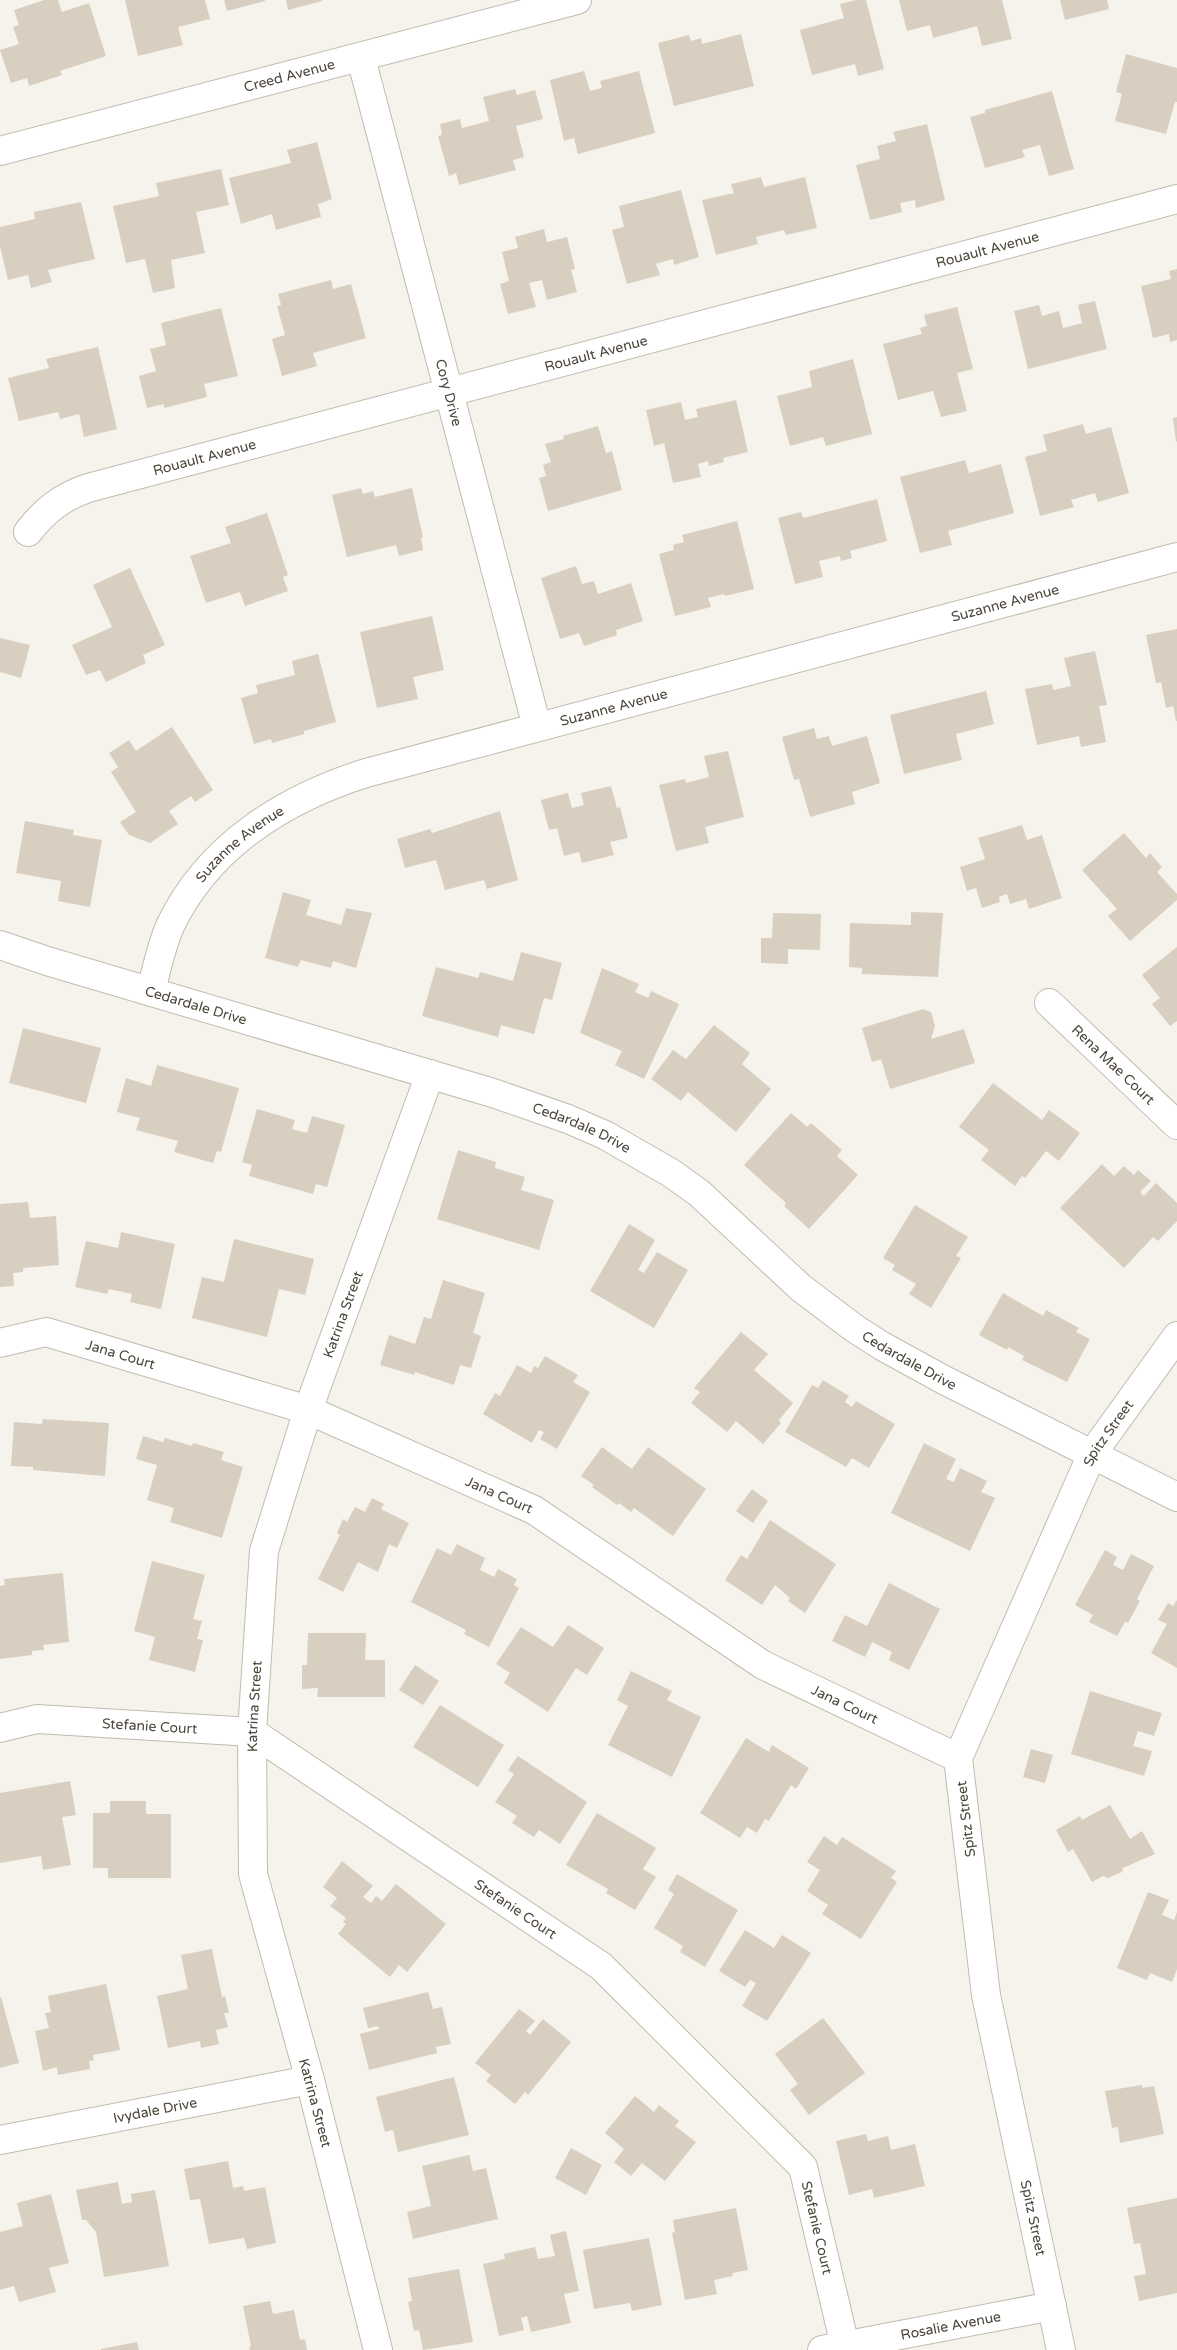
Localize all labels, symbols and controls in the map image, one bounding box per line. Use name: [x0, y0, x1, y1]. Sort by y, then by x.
street label: Creed Avenue: [242, 55, 337, 95]
street label: Rouault Avenue: [934, 228, 1041, 271]
street label: Rouault Avenue: [542, 331, 649, 375]
street label: Cory Drive: [432, 357, 466, 428]
street label: Rouault Avenue: [151, 435, 258, 479]
street label: Suzanne Avenue: [949, 580, 1061, 625]
street label: Suzanne Avenue: [558, 685, 669, 729]
street label: Suzanne Avenue: [192, 802, 287, 886]
street label: Cedardale Drive: [143, 982, 249, 1028]
street label: Rena Mae Court: [1068, 1021, 1159, 1108]
street label: Cedardale Drive: [530, 1099, 634, 1157]
street label: Katrina Street: [319, 1268, 367, 1360]
street label: Cedardale Drive: [859, 1327, 959, 1393]
street label: Jana Court: [84, 1336, 158, 1373]
street label: Spitz Street: [1079, 1396, 1137, 1469]
street label: Jana Court: [463, 1472, 536, 1517]
street label: Katrina Street: [243, 1659, 265, 1752]
street label: Jana Court: [809, 1681, 881, 1727]
street label: Stefanie Court: [102, 1714, 198, 1737]
street label: Spitz Street: [953, 1779, 979, 1858]
street label: Stefanie Court: [471, 1875, 561, 1943]
street label: Katrina Street: [295, 2057, 335, 2150]
street label: Ivydale Drive: [112, 2094, 199, 2126]
street label: Stefanie Court: [798, 2179, 837, 2277]
street label: Spitz Street: [1017, 2179, 1049, 2258]
street label: Rosalie Avenue: [899, 2307, 1002, 2343]

